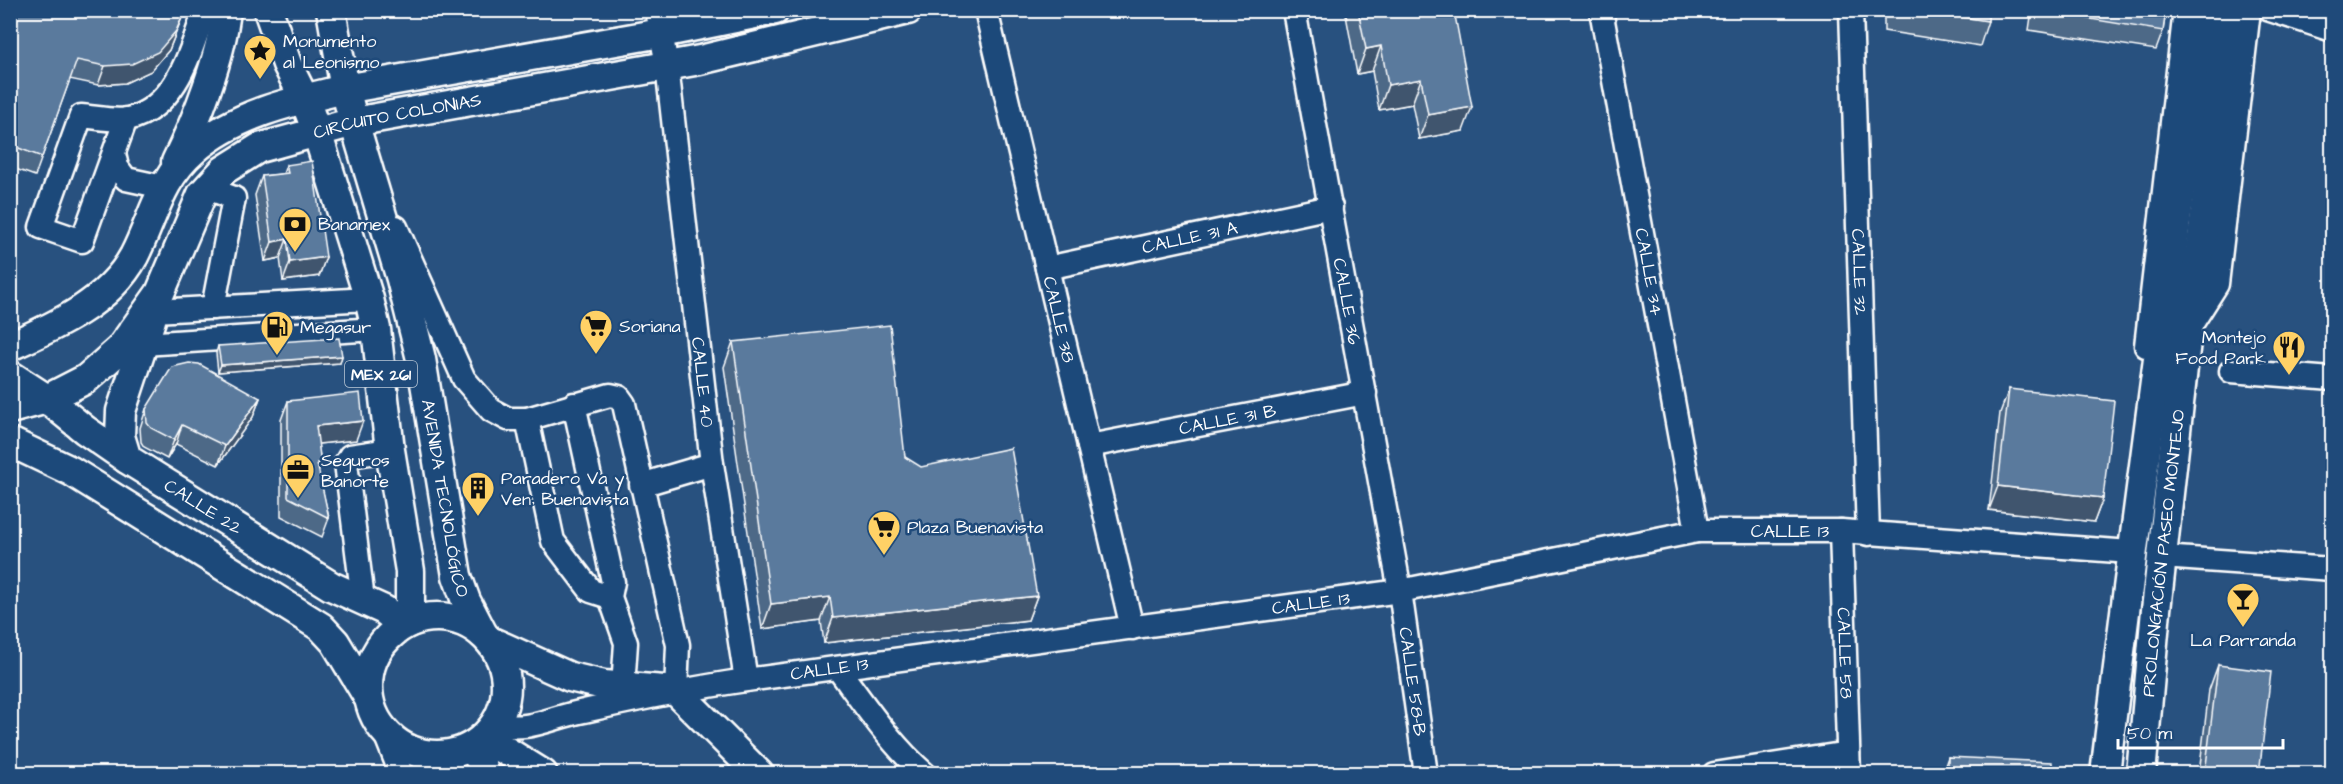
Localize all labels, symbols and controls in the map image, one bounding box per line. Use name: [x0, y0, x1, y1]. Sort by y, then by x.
place label: Monumento al Leonismo: [283, 29, 379, 75]
place icon: Monumento al Leonismo: [242, 33, 278, 80]
street label: CIRCUITO COLONIAS: [311, 87, 483, 146]
bank icon: Banamex: [277, 206, 313, 253]
place label: Banamex: [318, 212, 391, 237]
street label: CALLE 31 A: [1140, 215, 1241, 260]
street label: CALLE 34: [1628, 226, 1669, 317]
street label: CALLE 32: [1845, 228, 1873, 316]
street label: CALLE 36: [1326, 256, 1367, 347]
street label: CALLE 38: [1036, 274, 1081, 366]
supermarket icon: Soriana: [578, 308, 614, 355]
fuel station icon: Megasur: [259, 309, 295, 356]
place label: Soriana: [619, 314, 681, 339]
place label: Megasur: [300, 315, 371, 341]
place label: Montejo Food Park: [2175, 325, 2266, 371]
restaurant icon: Montejo Food Park: [2271, 329, 2307, 376]
street label: CALLE 40: [685, 336, 720, 429]
road number: MEX 261: [345, 361, 417, 387]
street label: AVENIDA TECNOLÓGICO: [415, 397, 476, 601]
street label: CALLE 31 B: [1177, 398, 1279, 441]
street label: PROLONGACIÓN PASEO MONTEJO: [2136, 408, 2191, 698]
place label: Seguros Banorte: [321, 448, 390, 494]
office icon: Seguros Banorte: [280, 452, 316, 499]
place label: Paradero Va y Ven: Buenavista: [501, 466, 629, 512]
building icon: Paradero Va y Ven: Buenavista: [460, 470, 496, 517]
street label: CALLE 22: [159, 473, 247, 541]
supermarket icon: Plaza Buenavista: [866, 509, 902, 556]
place label: Plaza Buenavista: [907, 515, 1043, 540]
street label: CALLE 13: [1751, 519, 1829, 544]
bar icon: La Parranda: [2225, 581, 2261, 628]
street label: CALLE 13: [1270, 586, 1352, 621]
street label: CALLE 58: [1831, 607, 1859, 699]
street label: CALLE 58-B: [1392, 625, 1432, 738]
place label: La Parranda: [2190, 628, 2296, 653]
street label: CALLE 13: [789, 651, 870, 687]
scale bar: [2118, 712, 2283, 750]
text: 50 m: [2127, 721, 2172, 746]

